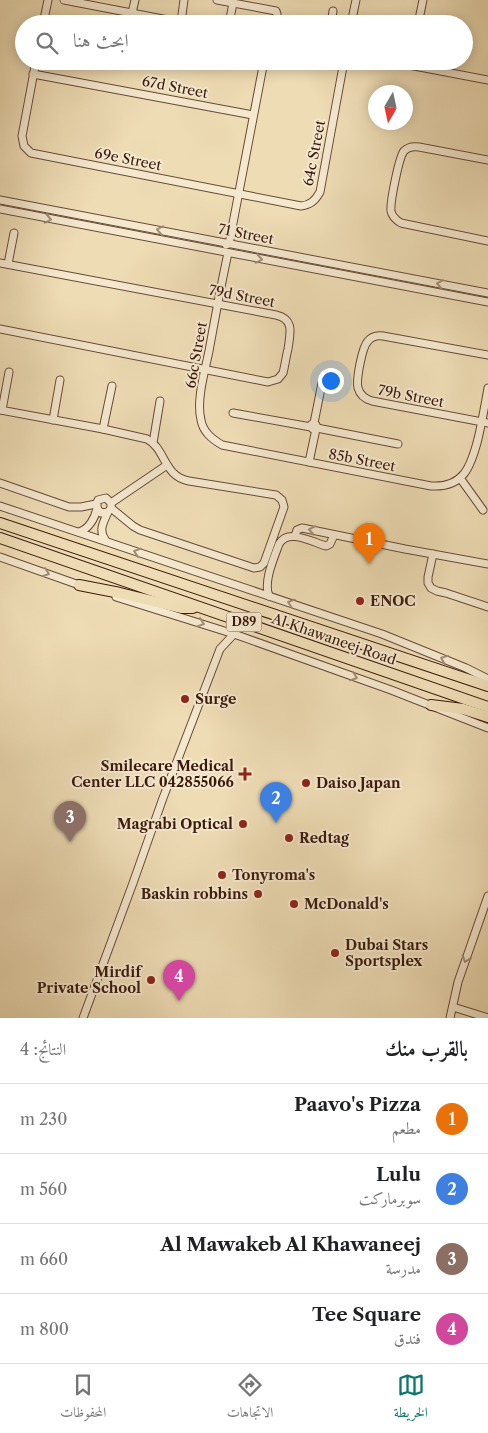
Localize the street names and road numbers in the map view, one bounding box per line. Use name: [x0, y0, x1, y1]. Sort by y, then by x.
street label: 67d Street: [140, 72, 210, 102]
street label: 64c Street: [299, 118, 329, 188]
street label: 69e Street: [93, 144, 163, 174]
street label: 71 Street: [217, 220, 275, 248]
street label: 79d Street: [207, 281, 277, 311]
street label: 66c Street: [181, 320, 211, 390]
street label: 79b Street: [376, 381, 446, 411]
street label: 85b Street: [327, 445, 397, 475]
street label: Al Khawaneej Road: [269, 609, 399, 669]
road number: D89: [226, 612, 262, 632]

